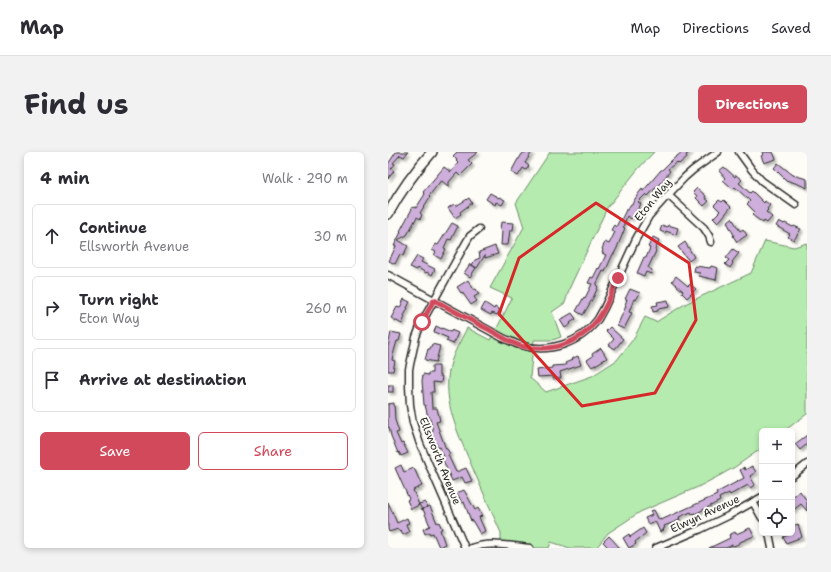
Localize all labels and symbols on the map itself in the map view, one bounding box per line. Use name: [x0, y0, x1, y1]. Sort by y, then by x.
street label: Eton Way: [631, 175, 675, 225]
route end: [609, 269, 627, 287]
route start: [413, 313, 431, 331]
street label: Ellsworth Avenue: [416, 415, 464, 507]
street label: Elwyn Avenue: [668, 491, 742, 537]

